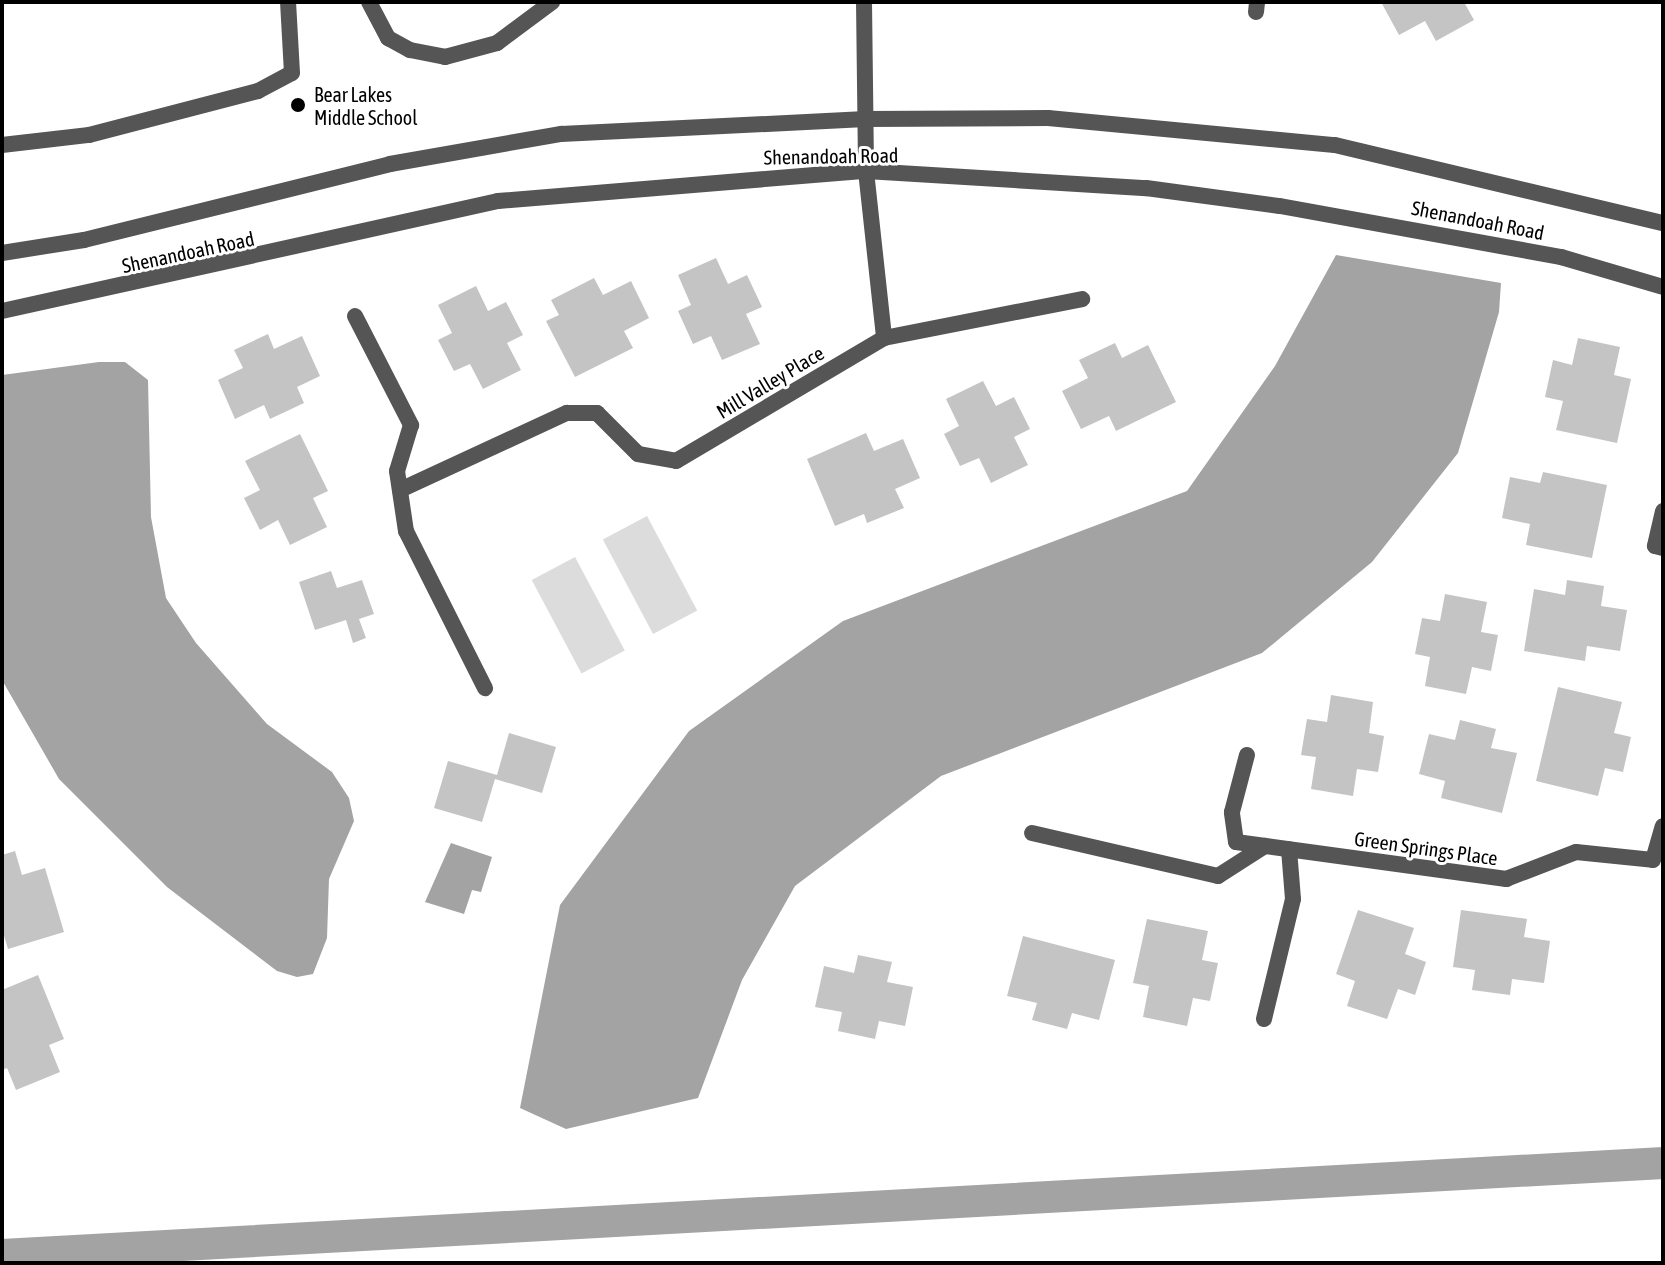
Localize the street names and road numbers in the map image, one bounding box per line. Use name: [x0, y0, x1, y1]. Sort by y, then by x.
street label: Shenandoah Road: [763, 143, 899, 169]
street label: Shenandoah Road: [1410, 195, 1546, 245]
street label: Shenandoah Road: [120, 226, 256, 278]
street label: Mill Valley Place: [712, 341, 828, 423]
street label: Green Springs Place: [1353, 826, 1499, 870]

